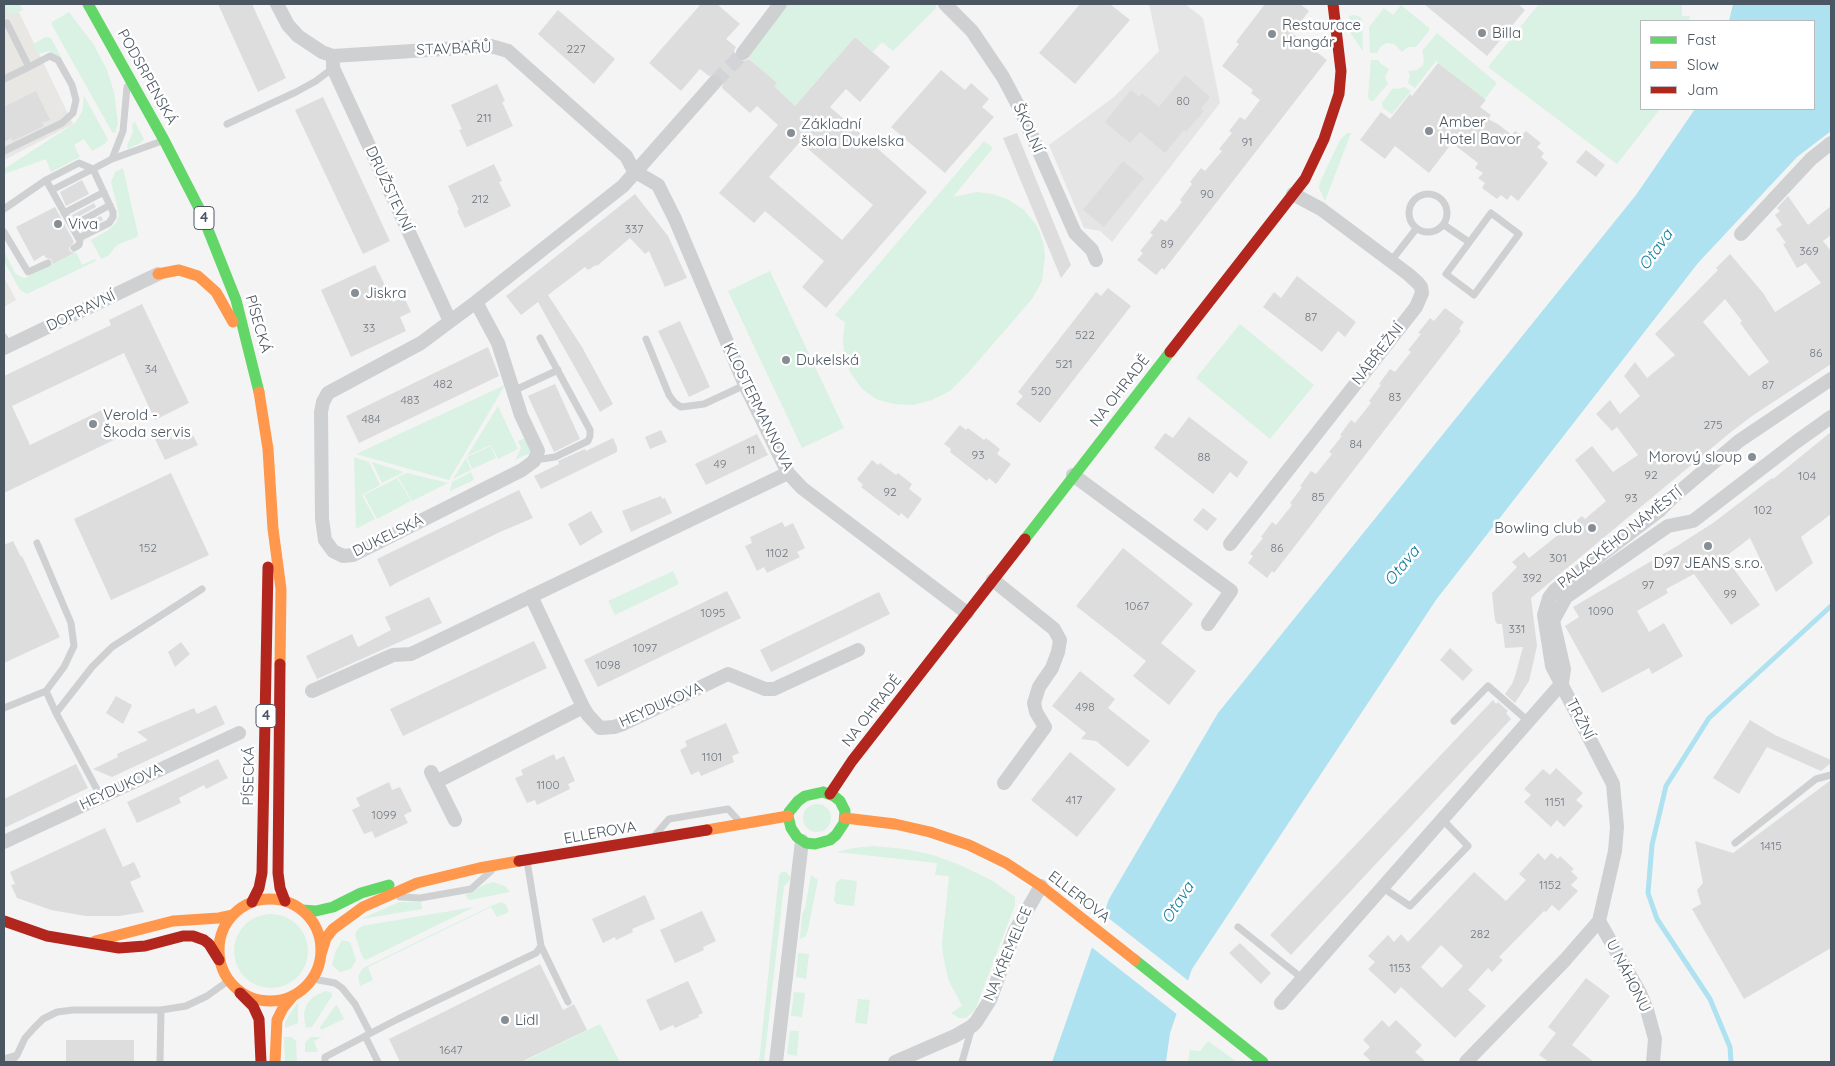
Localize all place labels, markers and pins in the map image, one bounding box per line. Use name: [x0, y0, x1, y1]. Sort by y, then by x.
place label: Restaurace Hangár: [1282, 16, 1361, 51]
place label: Billa: [1492, 24, 1521, 42]
marker: Billa: [1476, 27, 1488, 39]
marker: Restaurace Hangár: [1266, 28, 1278, 40]
place label: Amber Hotel Bavor: [1439, 113, 1521, 148]
place label: Základní škola Dukelska: [801, 115, 904, 150]
marker: Amber Hotel Bavor: [1423, 125, 1435, 137]
marker: Základní škola Dukelska: [785, 127, 797, 139]
place label: Viva: [68, 215, 98, 233]
marker: Viva: [52, 218, 64, 230]
place label: Jiskra: [365, 284, 407, 302]
marker: Jiskra: [349, 287, 361, 299]
place label: Dukelská: [796, 351, 859, 369]
marker: Dukelská: [780, 354, 792, 366]
place label: Verold - Škoda servis: [103, 406, 191, 441]
marker: Verold - Škoda servis: [87, 418, 99, 430]
place label: Morový sloup: [1649, 448, 1742, 466]
marker: Morový sloup: [1746, 451, 1758, 463]
place label: Bowling club: [1494, 519, 1582, 537]
marker: Bowling club: [1586, 522, 1598, 534]
marker: D97 JEANS s.r.o.: [1702, 540, 1714, 552]
place label: D97 JEANS s.r.o.: [1653, 554, 1763, 572]
place label: Lidl: [515, 1011, 539, 1029]
marker: Lidl: [499, 1014, 511, 1026]

